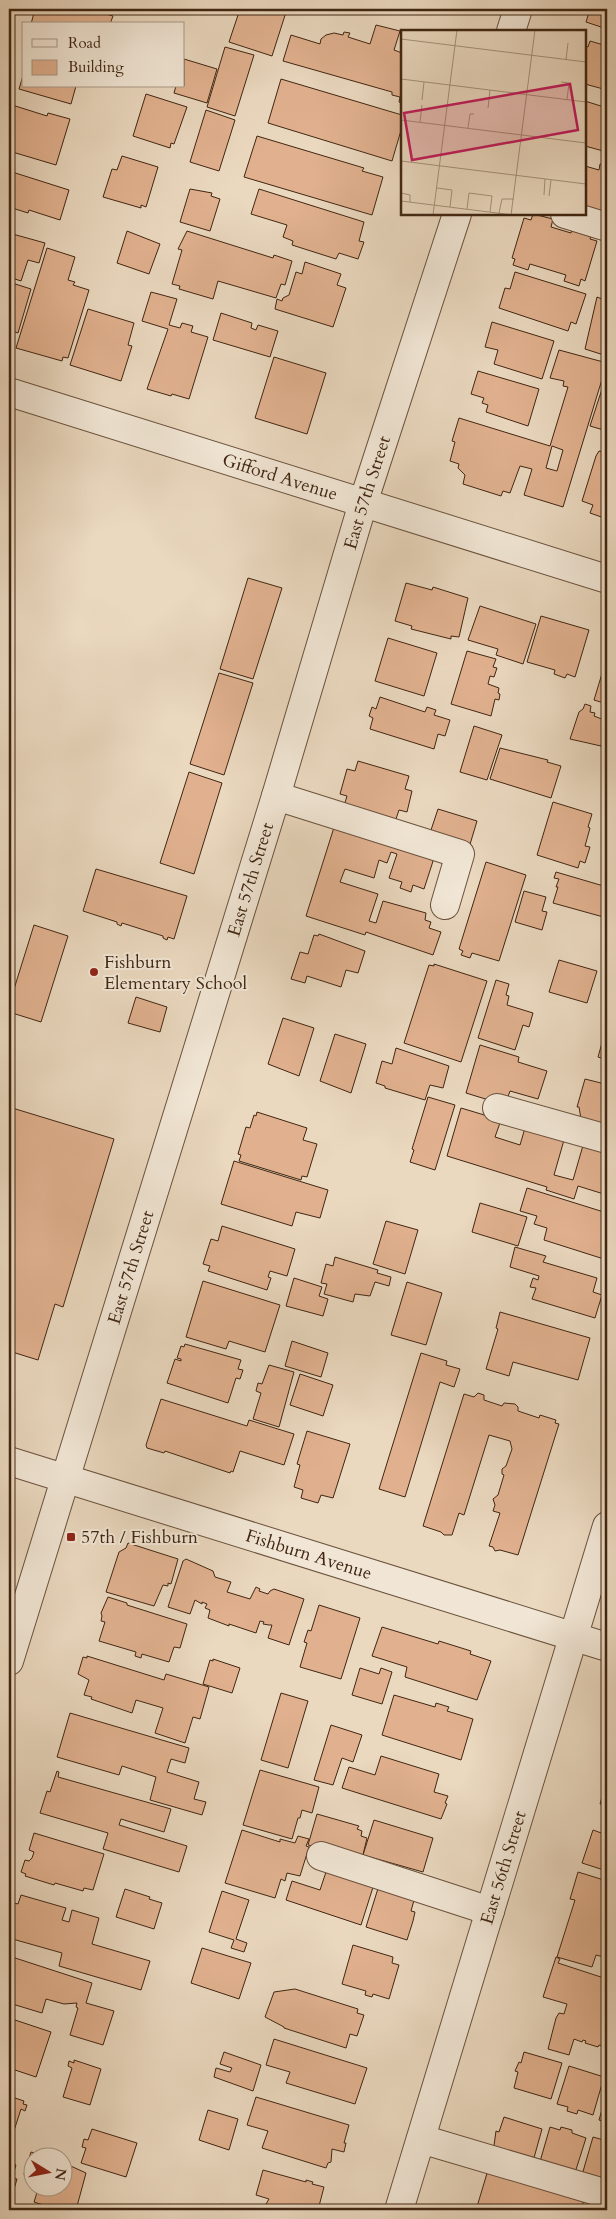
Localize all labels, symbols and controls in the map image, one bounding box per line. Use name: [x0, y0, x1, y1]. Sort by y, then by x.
legend: [22, 22, 185, 88]
inset map: [401, 30, 586, 215]
text: Road: [68, 33, 101, 53]
text: Building: [68, 57, 124, 77]
street label: East 57th Street: [338, 432, 397, 552]
street label: Gifford Avenue: [219, 448, 341, 507]
street label: East 57th Street: [221, 819, 280, 939]
place label: Fishburn Elementary School: [104, 950, 247, 996]
marker: Fishburn Elementary School: [88, 966, 100, 978]
street label: East 57th Street: [102, 1207, 160, 1327]
street label: Fishburn Avenue: [242, 1523, 375, 1586]
place label: 57th / Fishburn: [81, 1525, 199, 1550]
marker: 57th / Fishburn: [65, 1531, 77, 1543]
street label: East 56th Street: [475, 1807, 533, 1928]
north arrow: [22, 2146, 72, 2196]
text: N: [50, 2167, 71, 2182]

